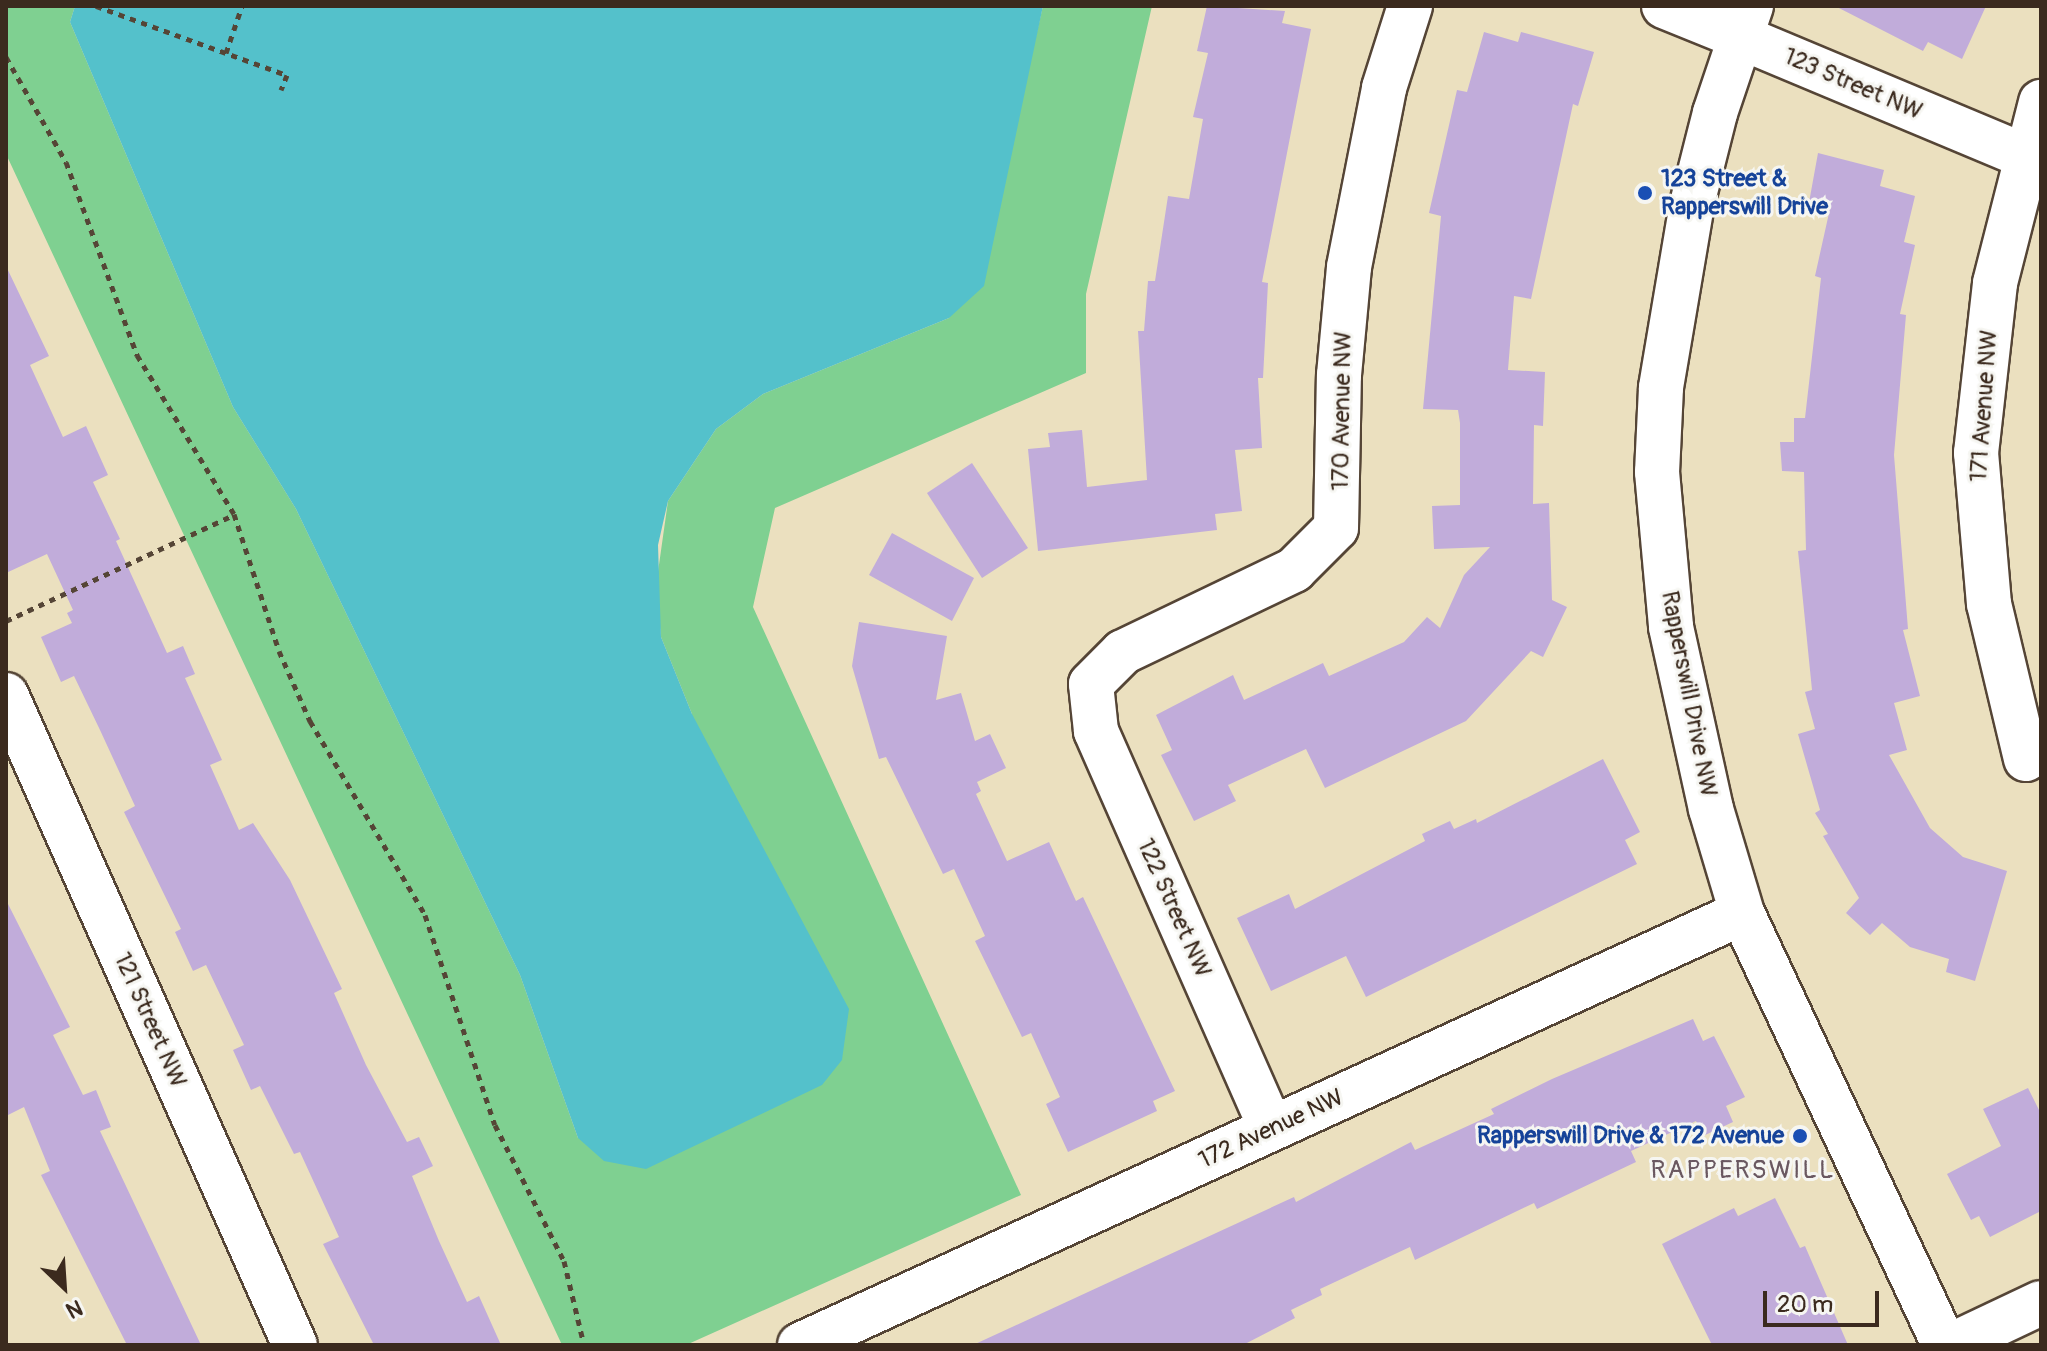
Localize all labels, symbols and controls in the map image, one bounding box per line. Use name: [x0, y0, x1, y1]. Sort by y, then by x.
street label: 123 Street NW: [1779, 42, 1927, 126]
place label: 123 Street & Rapperswill Drive: [1661, 165, 1828, 221]
marker: 123 Street & Rapperswill Drive: [1636, 184, 1654, 202]
street label: 171 Avenue NW: [1964, 329, 2004, 483]
street label: 170 Avenue NW: [1326, 331, 1358, 491]
street label: Rapperswill Drive NW: [1655, 589, 1723, 799]
street label: 122 Street NW: [1131, 834, 1217, 982]
street label: 121 Street NW: [107, 948, 193, 1092]
street label: 172 Avenue NW: [1194, 1083, 1348, 1175]
place label: Rapperswill Drive & 172 Avenue: [1477, 1122, 1784, 1150]
marker: Rapperswill Drive & 172 Avenue: [1791, 1127, 1809, 1145]
district label: RAPPERSWILL: [1650, 1155, 1836, 1187]
north arrow: [24, 1247, 104, 1327]
scale bar: [1767, 1275, 1883, 1325]
text: 20 m: [1777, 1290, 1833, 1319]
text: N: [61, 1293, 87, 1325]

